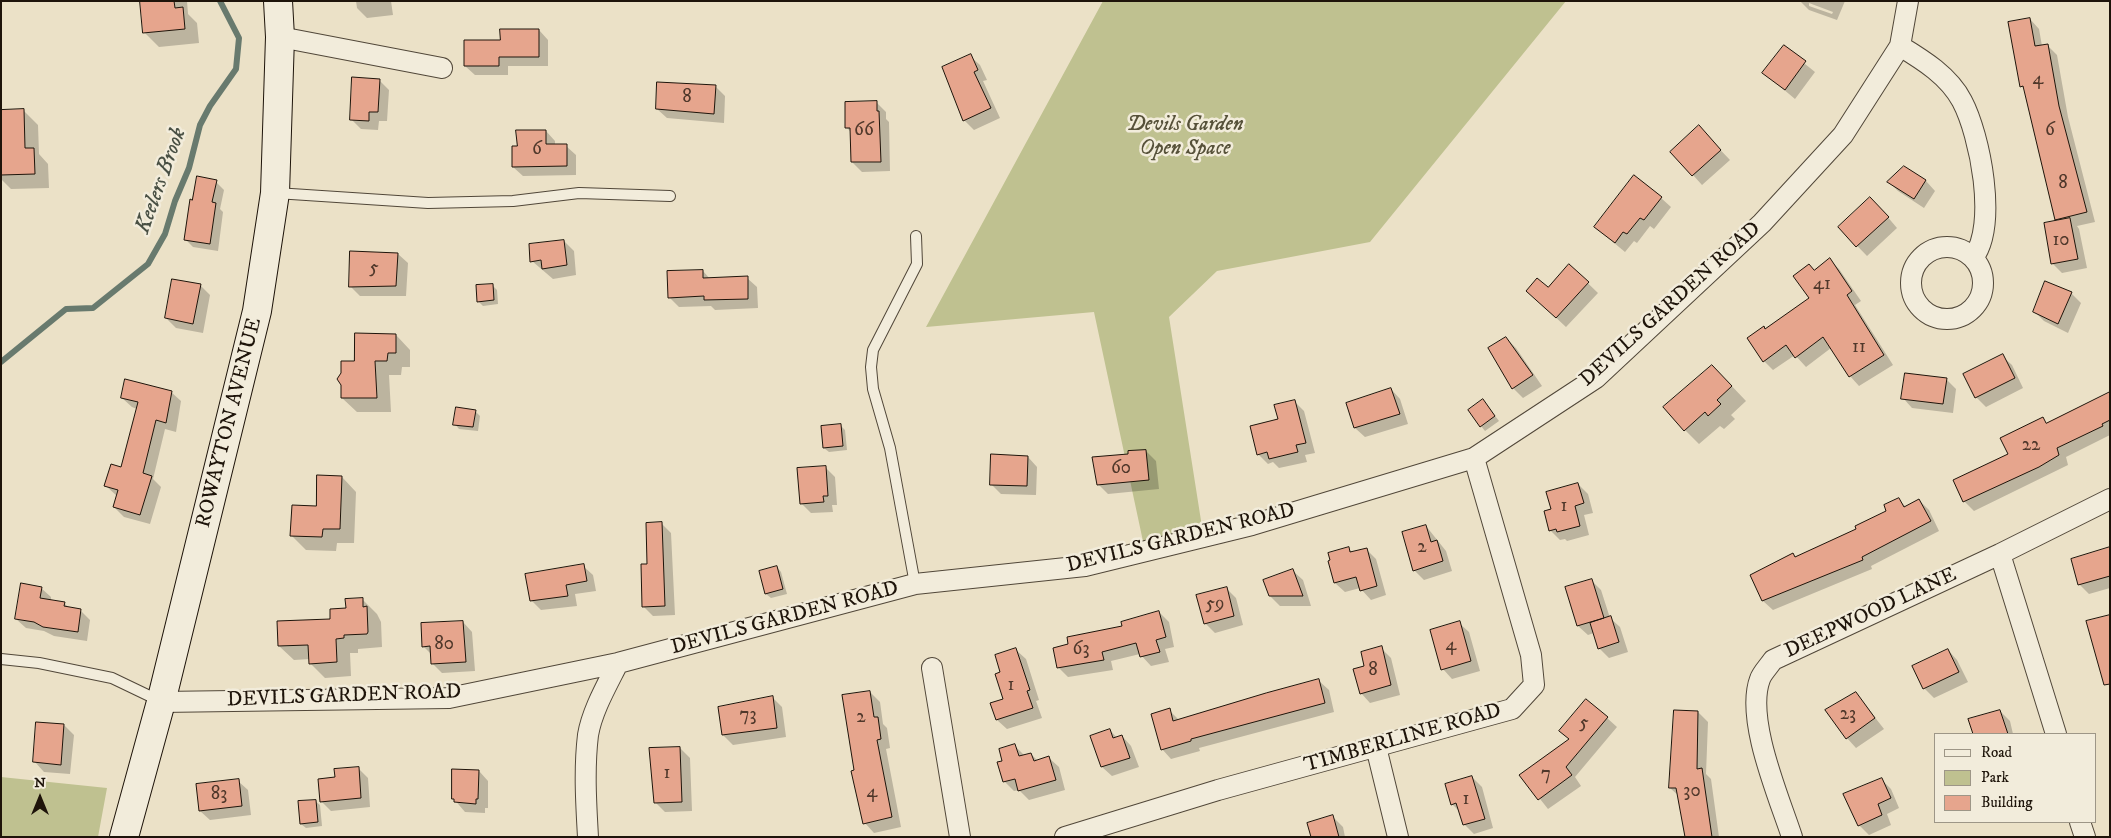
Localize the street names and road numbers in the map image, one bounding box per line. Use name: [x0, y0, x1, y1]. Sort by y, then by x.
street label: DEVILS GARDEN ROAD: [1575, 217, 1767, 393]
street label: ROWAYTON AVENUE: [192, 316, 268, 530]
street label: DEVILS GARDEN ROAD: [1064, 498, 1298, 580]
street label: DEEPWOOD LANE: [1781, 563, 1961, 665]
street label: DEVILS GARDEN ROAD: [669, 576, 901, 662]
street label: DEVILS GARDEN ROAD: [226, 680, 462, 714]
street label: TIMBERLINE ROAD: [1302, 699, 1504, 779]

